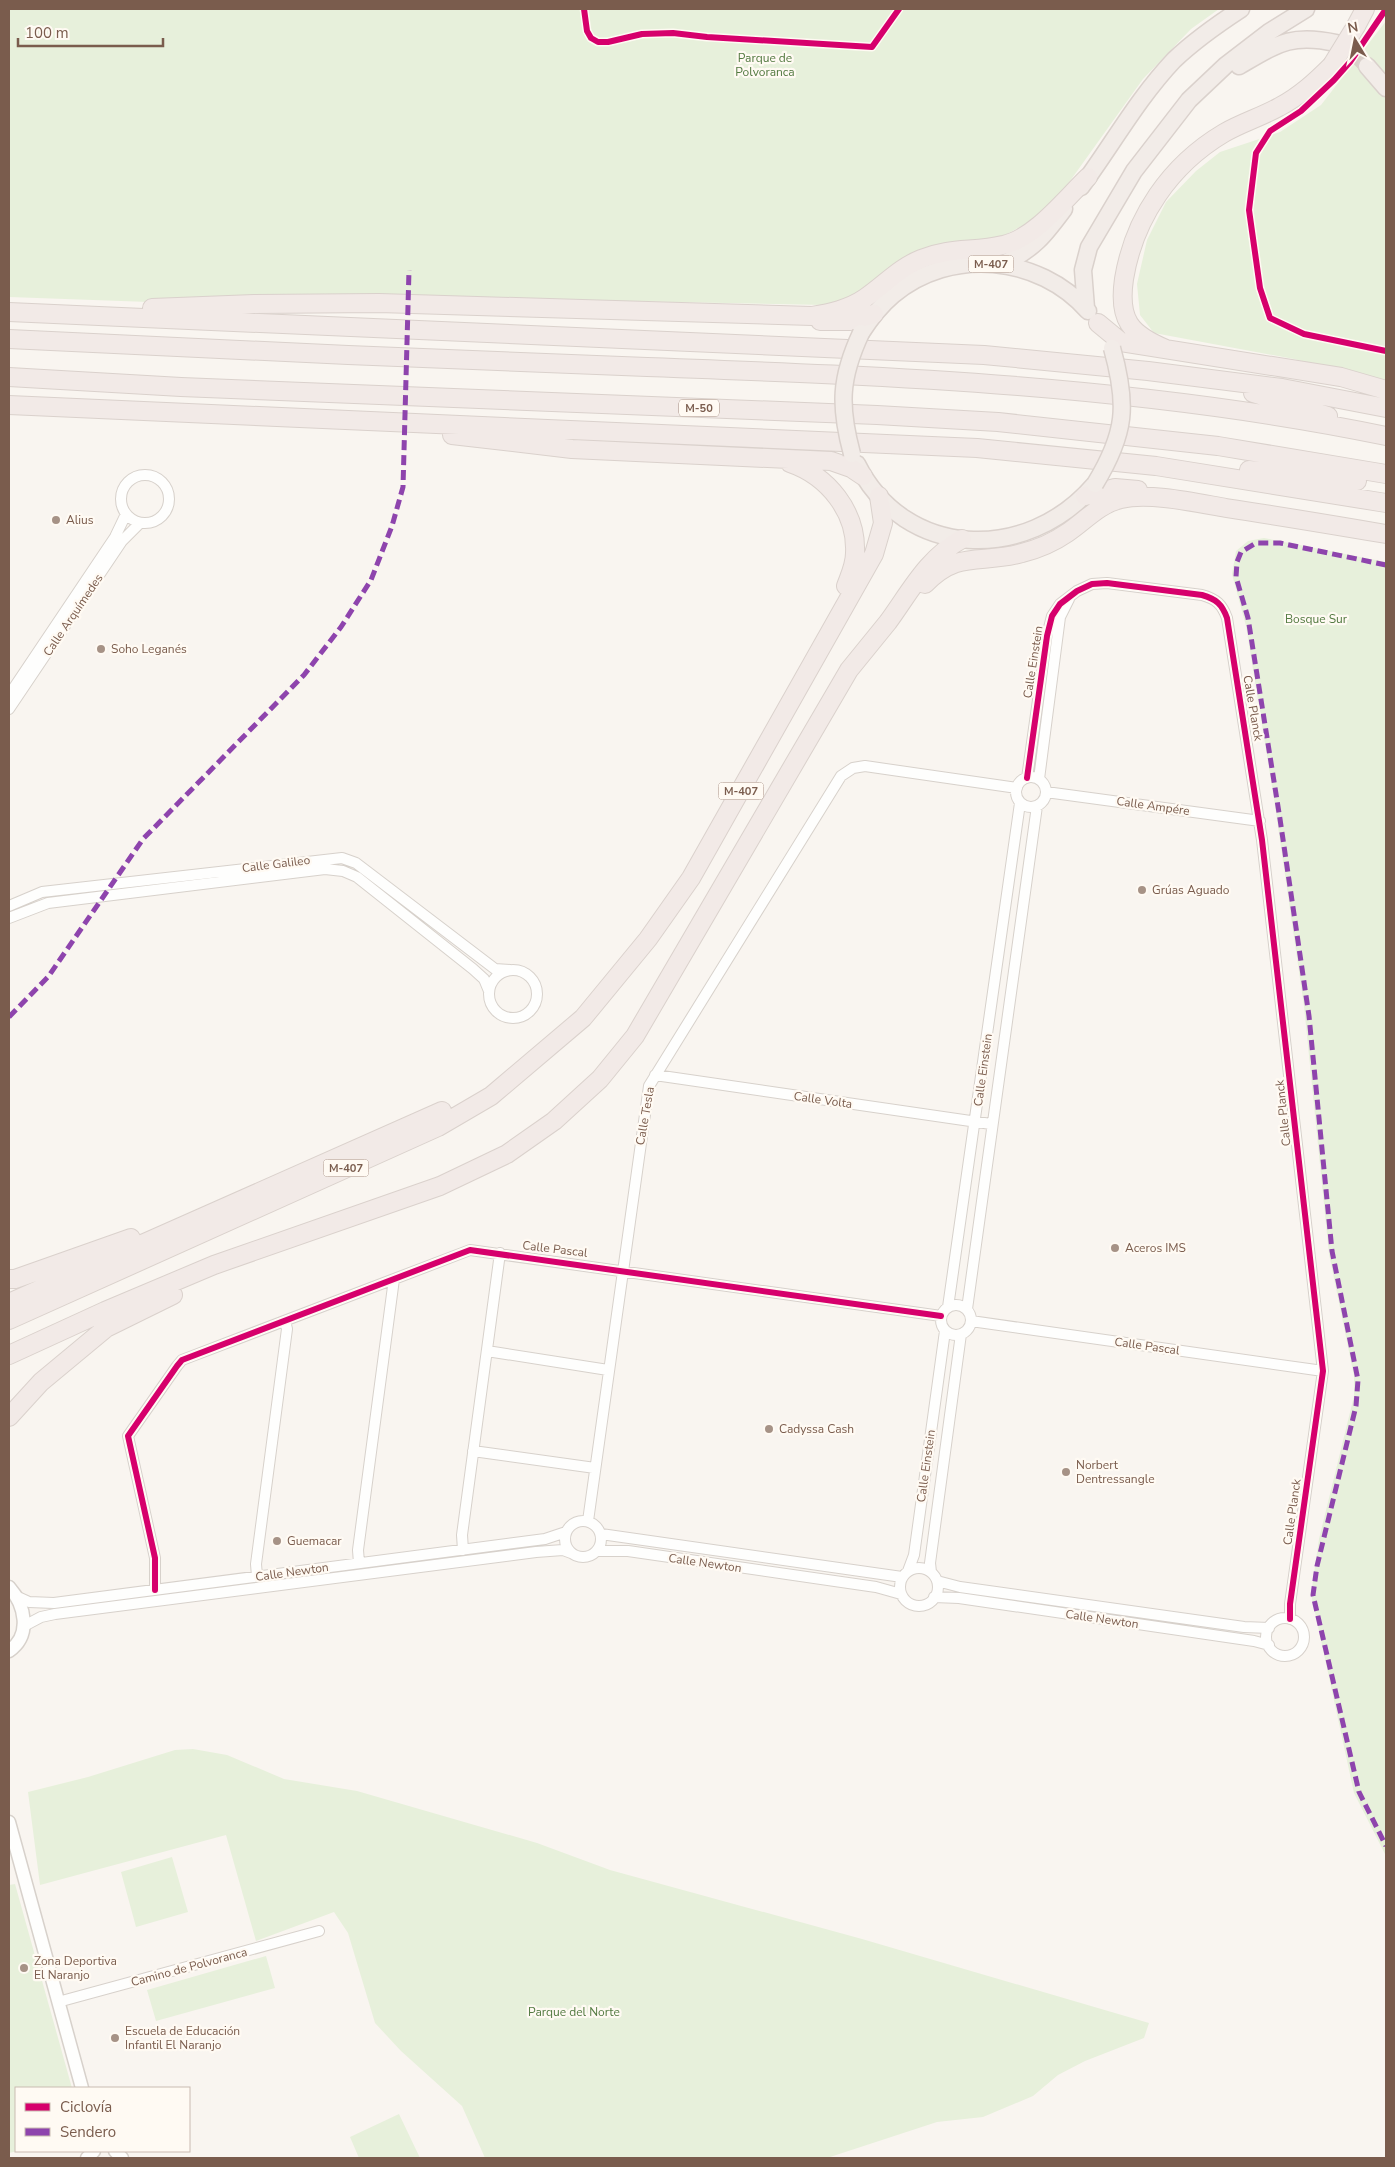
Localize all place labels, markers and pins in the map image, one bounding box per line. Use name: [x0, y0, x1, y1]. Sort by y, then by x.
place label: Alius: [66, 512, 94, 528]
marker: Alius: [50, 514, 62, 526]
place label: Soho Leganés: [111, 641, 187, 657]
marker: Soho Leganés: [95, 643, 107, 655]
place label: Grúas Aguado: [1152, 882, 1230, 898]
marker: Grúas Aguado: [1136, 884, 1148, 896]
place label: Aceros IMS: [1125, 1240, 1186, 1256]
marker: Aceros IMS: [1109, 1242, 1121, 1254]
place label: Cadyssa Cash: [779, 1421, 854, 1437]
marker: Cadyssa Cash: [763, 1423, 775, 1435]
place label: Norbert Dentressangle: [1076, 1457, 1155, 1487]
marker: Norbert Dentressangle: [1060, 1466, 1072, 1478]
place label: Guemacar: [287, 1533, 342, 1549]
marker: Guemacar: [271, 1535, 283, 1547]
place label: Zona Deportiva El Naranjo: [34, 1953, 117, 1983]
marker: Zona Deportiva El Naranjo: [18, 1962, 30, 1974]
place label: Escuela de Educación Infantil El Naranjo: [125, 2023, 240, 2053]
marker: Escuela de Educación Infantil El Naranjo: [109, 2032, 121, 2044]

